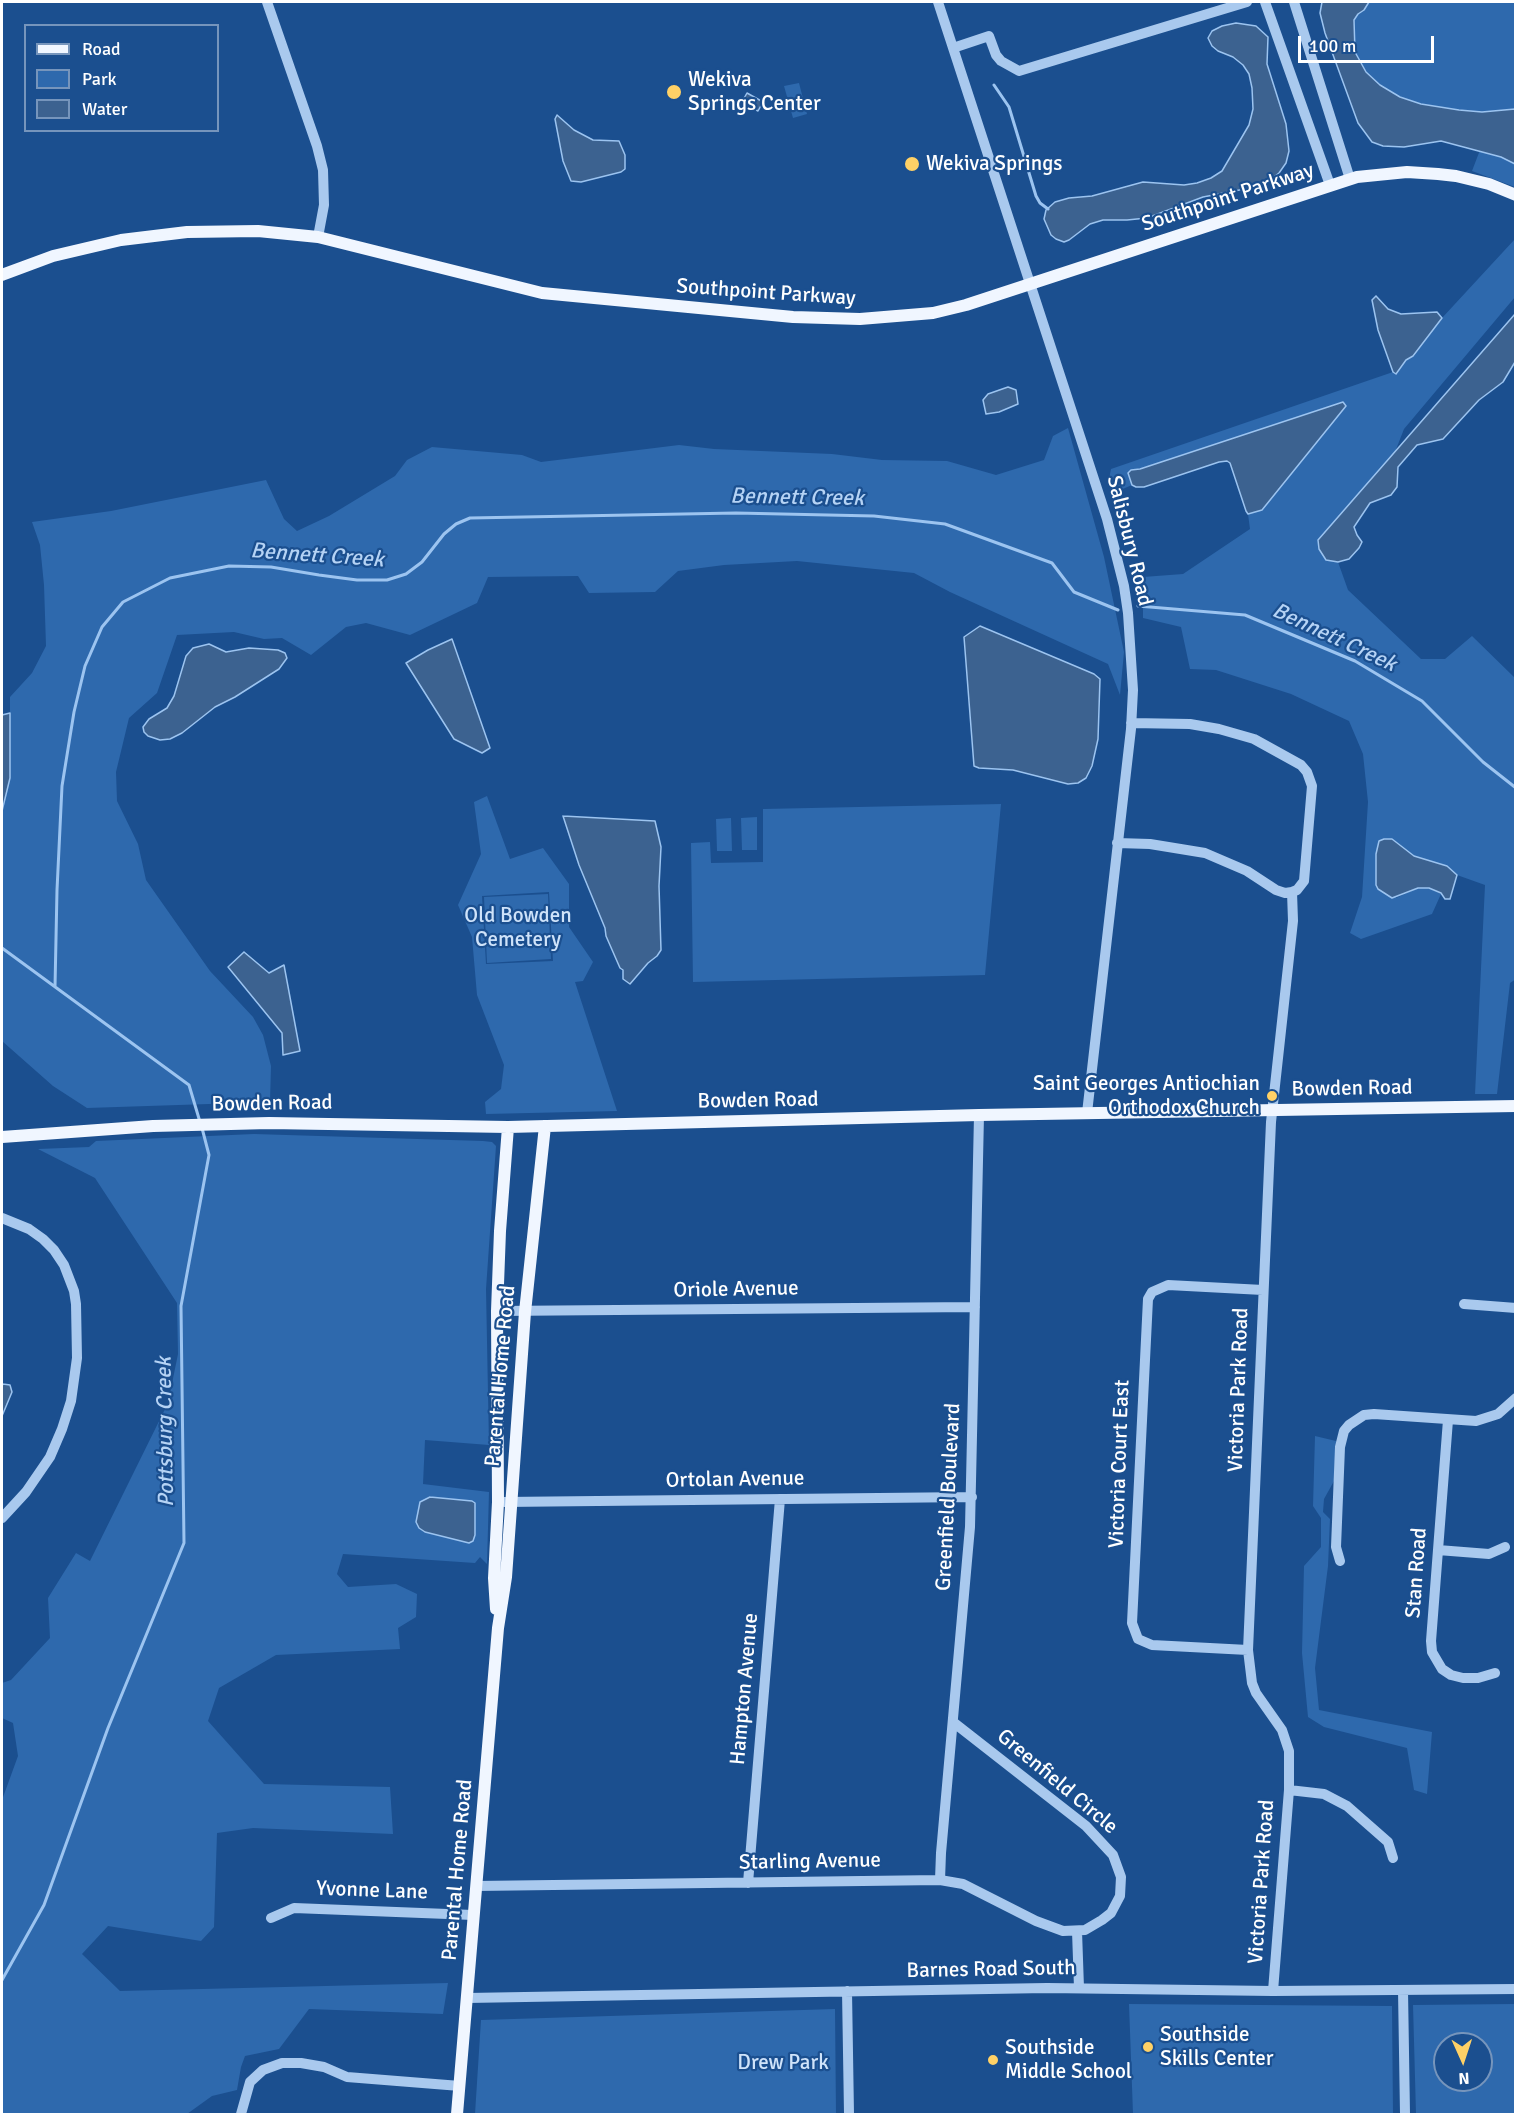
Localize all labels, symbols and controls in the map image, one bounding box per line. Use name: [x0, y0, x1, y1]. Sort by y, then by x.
legend: [24, 24, 219, 132]
scale bar: [1301, 24, 1438, 62]
text: 100 m: [1309, 35, 1356, 57]
text: Road: [82, 38, 121, 60]
place label: Wekiva Springs Center: [688, 67, 821, 117]
text: Park: [82, 68, 117, 90]
marker: Wekiva Springs Center: [665, 83, 683, 101]
text: Water: [82, 98, 127, 120]
place label: Wekiva Springs: [926, 151, 1063, 177]
marker: Wekiva Springs: [903, 155, 921, 173]
street label: Southpoint Parkway: [1139, 158, 1317, 238]
street label: Southpoint Parkway: [676, 274, 856, 312]
street label: Salisbury Road: [1101, 473, 1157, 609]
water label: Bennett Creek: [730, 484, 864, 512]
water label: Bennett Creek: [249, 538, 385, 574]
water label: Bennett Creek: [1268, 598, 1400, 678]
park label: Old Bowden Cemetery: [464, 903, 572, 953]
place label: Saint Georges Antiochian Orthodox Church: [1033, 1071, 1260, 1121]
street label: Bowden Road: [1291, 1075, 1413, 1103]
street label: Bowden Road: [697, 1087, 819, 1115]
marker: Saint Georges Antiochian Orthodox Church: [1265, 1089, 1279, 1103]
street label: Bowden Road: [211, 1090, 333, 1118]
street label: Oriole Avenue: [673, 1276, 799, 1304]
street label: Parental Home Road: [481, 1284, 521, 1468]
street label: Victoria Park Road: [1224, 1307, 1254, 1473]
water label: Pottsburg Creek: [151, 1357, 181, 1507]
street label: Victoria Court East: [1104, 1379, 1136, 1549]
street label: Greenfield Boulevard: [931, 1402, 967, 1592]
street label: Ortolan Avenue: [665, 1466, 805, 1494]
street label: Stan Road: [1401, 1527, 1433, 1619]
street label: Hampton Avenue: [726, 1612, 764, 1766]
street label: Greenfield Circle: [991, 1724, 1123, 1840]
street label: Parental Home Road: [438, 1778, 478, 1962]
street label: Victoria Park Road: [1244, 1799, 1280, 1965]
street label: Starling Avenue: [739, 1848, 881, 1876]
street label: Yvonne Lane: [316, 1876, 428, 1906]
street label: Barnes Road South: [906, 1956, 1076, 1984]
place label: Southside Skills Center: [1160, 2022, 1274, 2072]
north arrow: [1433, 2032, 1493, 2092]
place label: Southside Middle School: [1005, 2035, 1132, 2085]
marker: Southside Skills Center: [1141, 2040, 1155, 2054]
park label: Drew Park: [737, 2050, 829, 2076]
marker: Southside Middle School: [986, 2053, 1000, 2067]
text: N: [1458, 2068, 1470, 2088]

